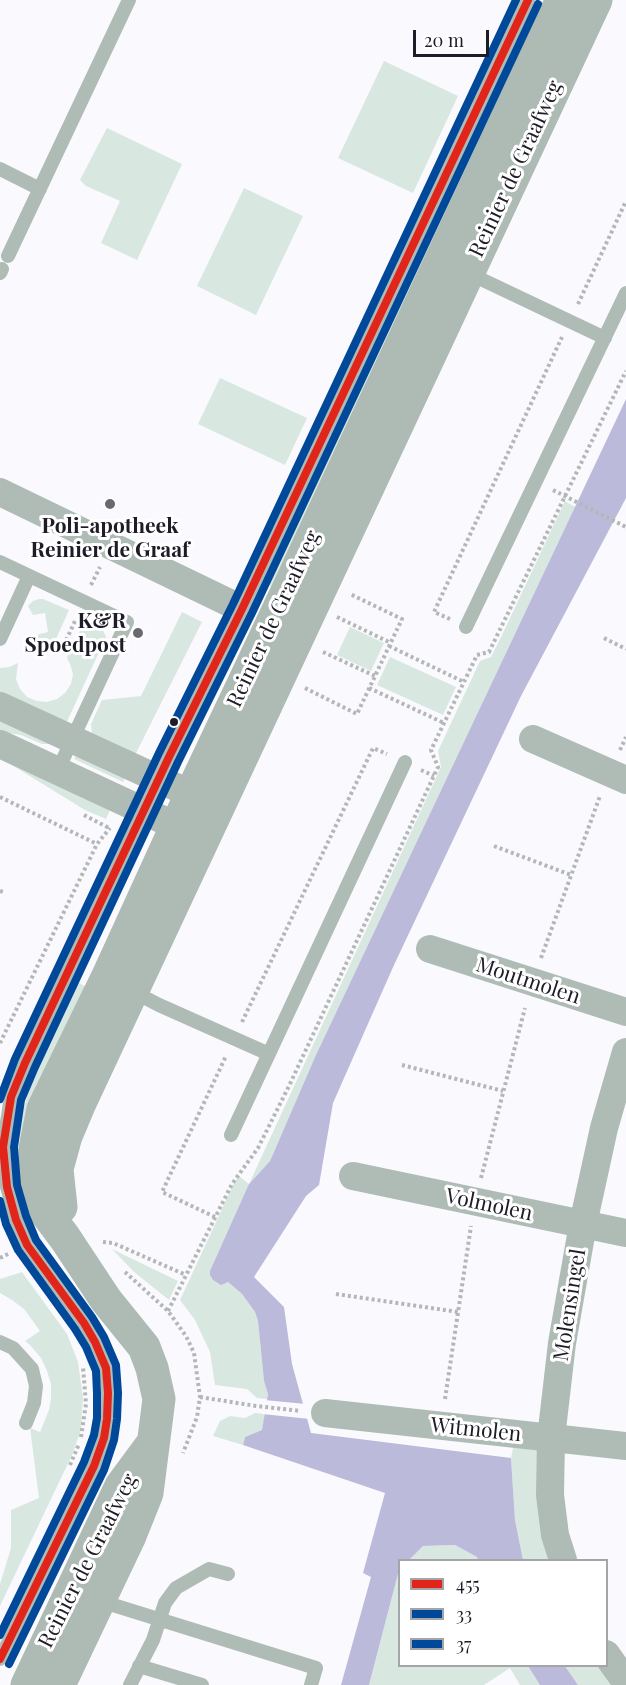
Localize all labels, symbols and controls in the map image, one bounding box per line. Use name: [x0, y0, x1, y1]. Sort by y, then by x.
scale bar: [416, 18, 492, 56]
text: 20 m: [424, 28, 464, 52]
street label: Reinier de Graafweg: [464, 77, 568, 261]
marker: Poli-apotheek Reinier de Graaf: [103, 497, 117, 511]
place label: Poli-apotheek Reinier de Graaf: [31, 513, 189, 563]
street label: Reinier de Graafweg: [222, 527, 326, 711]
place label: K&R Spoedpost: [25, 608, 126, 658]
marker: K&R Spoedpost: [131, 626, 145, 640]
unlabelled marker: [168, 716, 180, 728]
street label: Moutmolen: [473, 952, 583, 1010]
street label: Volmolen: [443, 1184, 535, 1226]
street label: Molensingel: [549, 1247, 591, 1363]
street label: Witmolen: [429, 1413, 523, 1447]
street label: Reinier de Graafweg: [33, 1470, 143, 1652]
legend: [398, 1559, 608, 1667]
text: 455: [456, 1572, 480, 1596]
text: 33: [456, 1602, 472, 1626]
text: 37: [456, 1632, 471, 1656]

